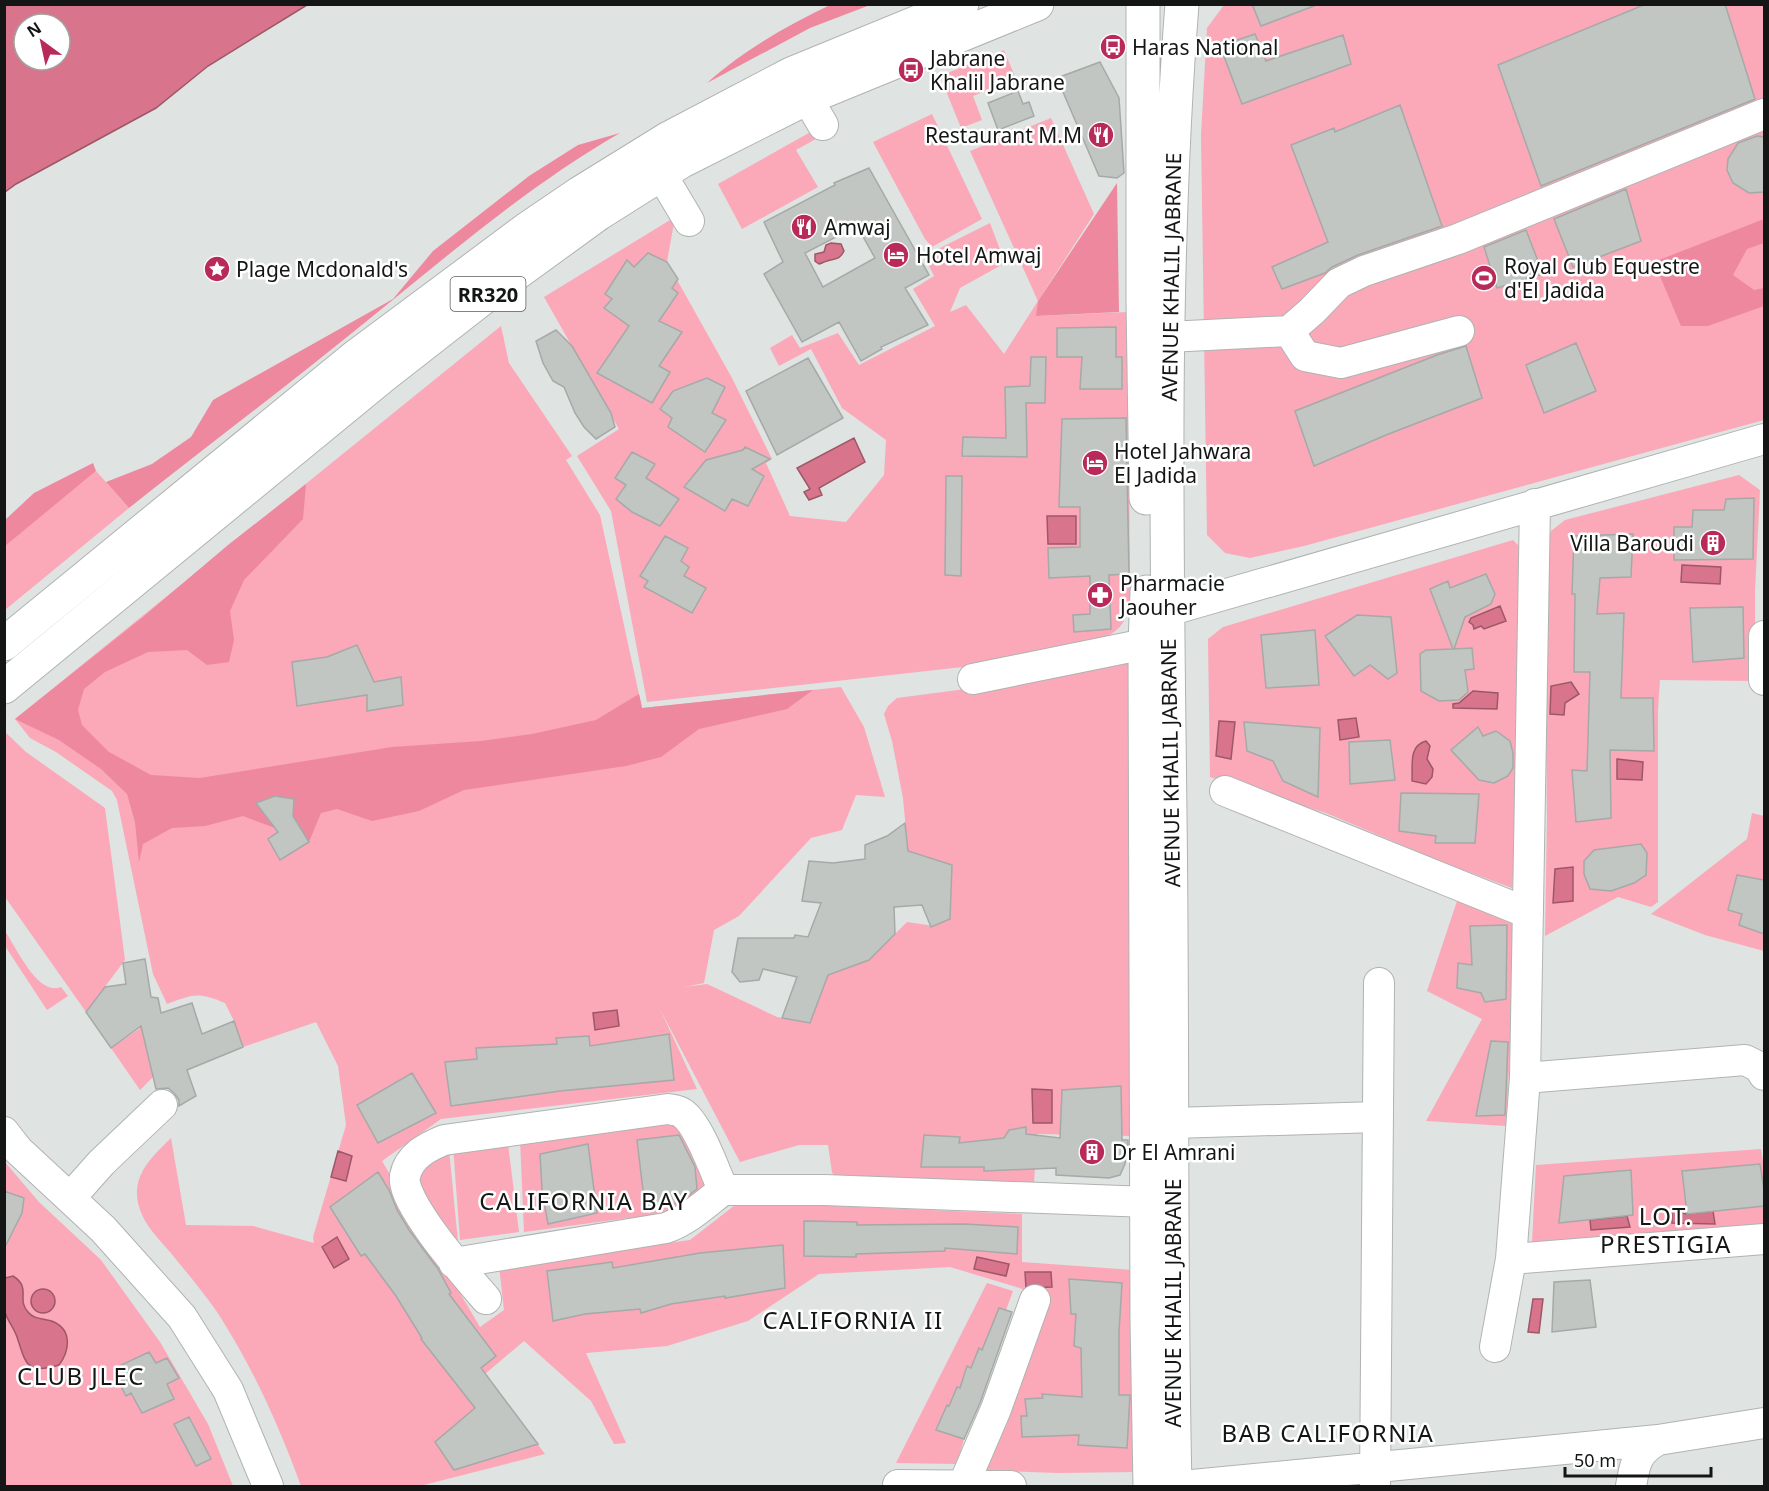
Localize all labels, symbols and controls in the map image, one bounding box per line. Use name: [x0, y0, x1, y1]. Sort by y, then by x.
north arrow: [12, 12, 72, 72]
text: N: [22, 17, 45, 42]
bus stop icon: Haras National: [1098, 32, 1128, 62]
place label: Haras National: [1132, 33, 1279, 61]
place label: Jabrane Khalil Jabrane: [928, 44, 1065, 96]
bus stop icon: Jabrane Khalil Jabrane: [896, 55, 926, 85]
restaurant icon: Restaurant M.M: [1086, 120, 1116, 150]
place label: Restaurant M.M: [925, 121, 1082, 149]
street label: AVENUE KHALIL JABRANE: [1155, 152, 1187, 402]
restaurant icon: Amwaj: [789, 212, 819, 242]
place label: Amwaj: [824, 213, 891, 241]
hotel icon: Hotel Amwaj: [881, 240, 911, 270]
place label: Hotel Amwaj: [916, 241, 1041, 269]
place label: Royal Club Equestre d'El Jadida: [1504, 252, 1700, 304]
place icon: Plage Mcdonald's: [202, 254, 232, 284]
place label: Plage Mcdonald's: [236, 255, 408, 283]
sports icon: Royal Club Equestre d'El Jadida: [1469, 263, 1499, 293]
road number: RR320: [450, 277, 526, 311]
place label: Hotel Jahwara El Jadida: [1114, 437, 1251, 489]
hotel icon: Hotel Jahwara El Jadida: [1080, 448, 1110, 478]
building icon: Villa Baroudi: [1698, 528, 1728, 558]
place label: Villa Baroudi: [1570, 529, 1694, 557]
place label: Pharmacie Jaouher: [1118, 569, 1225, 621]
pharmacy icon: Pharmacie Jaouher: [1085, 580, 1115, 610]
street label: AVENUE KHALIL JABRANE: [1154, 638, 1186, 888]
building icon: Dr El Amrani: [1077, 1137, 1107, 1167]
place label: Dr El Amrani: [1112, 1138, 1236, 1166]
street label: AVENUE KHALIL JABRANE: [1159, 1179, 1187, 1427]
district label: CALIFORNIA BAY: [479, 1184, 689, 1217]
district label: LOT. PRESTIGIA: [1600, 1199, 1732, 1260]
district label: CALIFORNIA II: [762, 1303, 944, 1336]
district label: CLUB JLEC: [17, 1359, 145, 1392]
district label: BAB CALIFORNIA: [1222, 1416, 1434, 1449]
scale bar: [1565, 1440, 1710, 1478]
text: 50 m: [1574, 1448, 1616, 1472]

